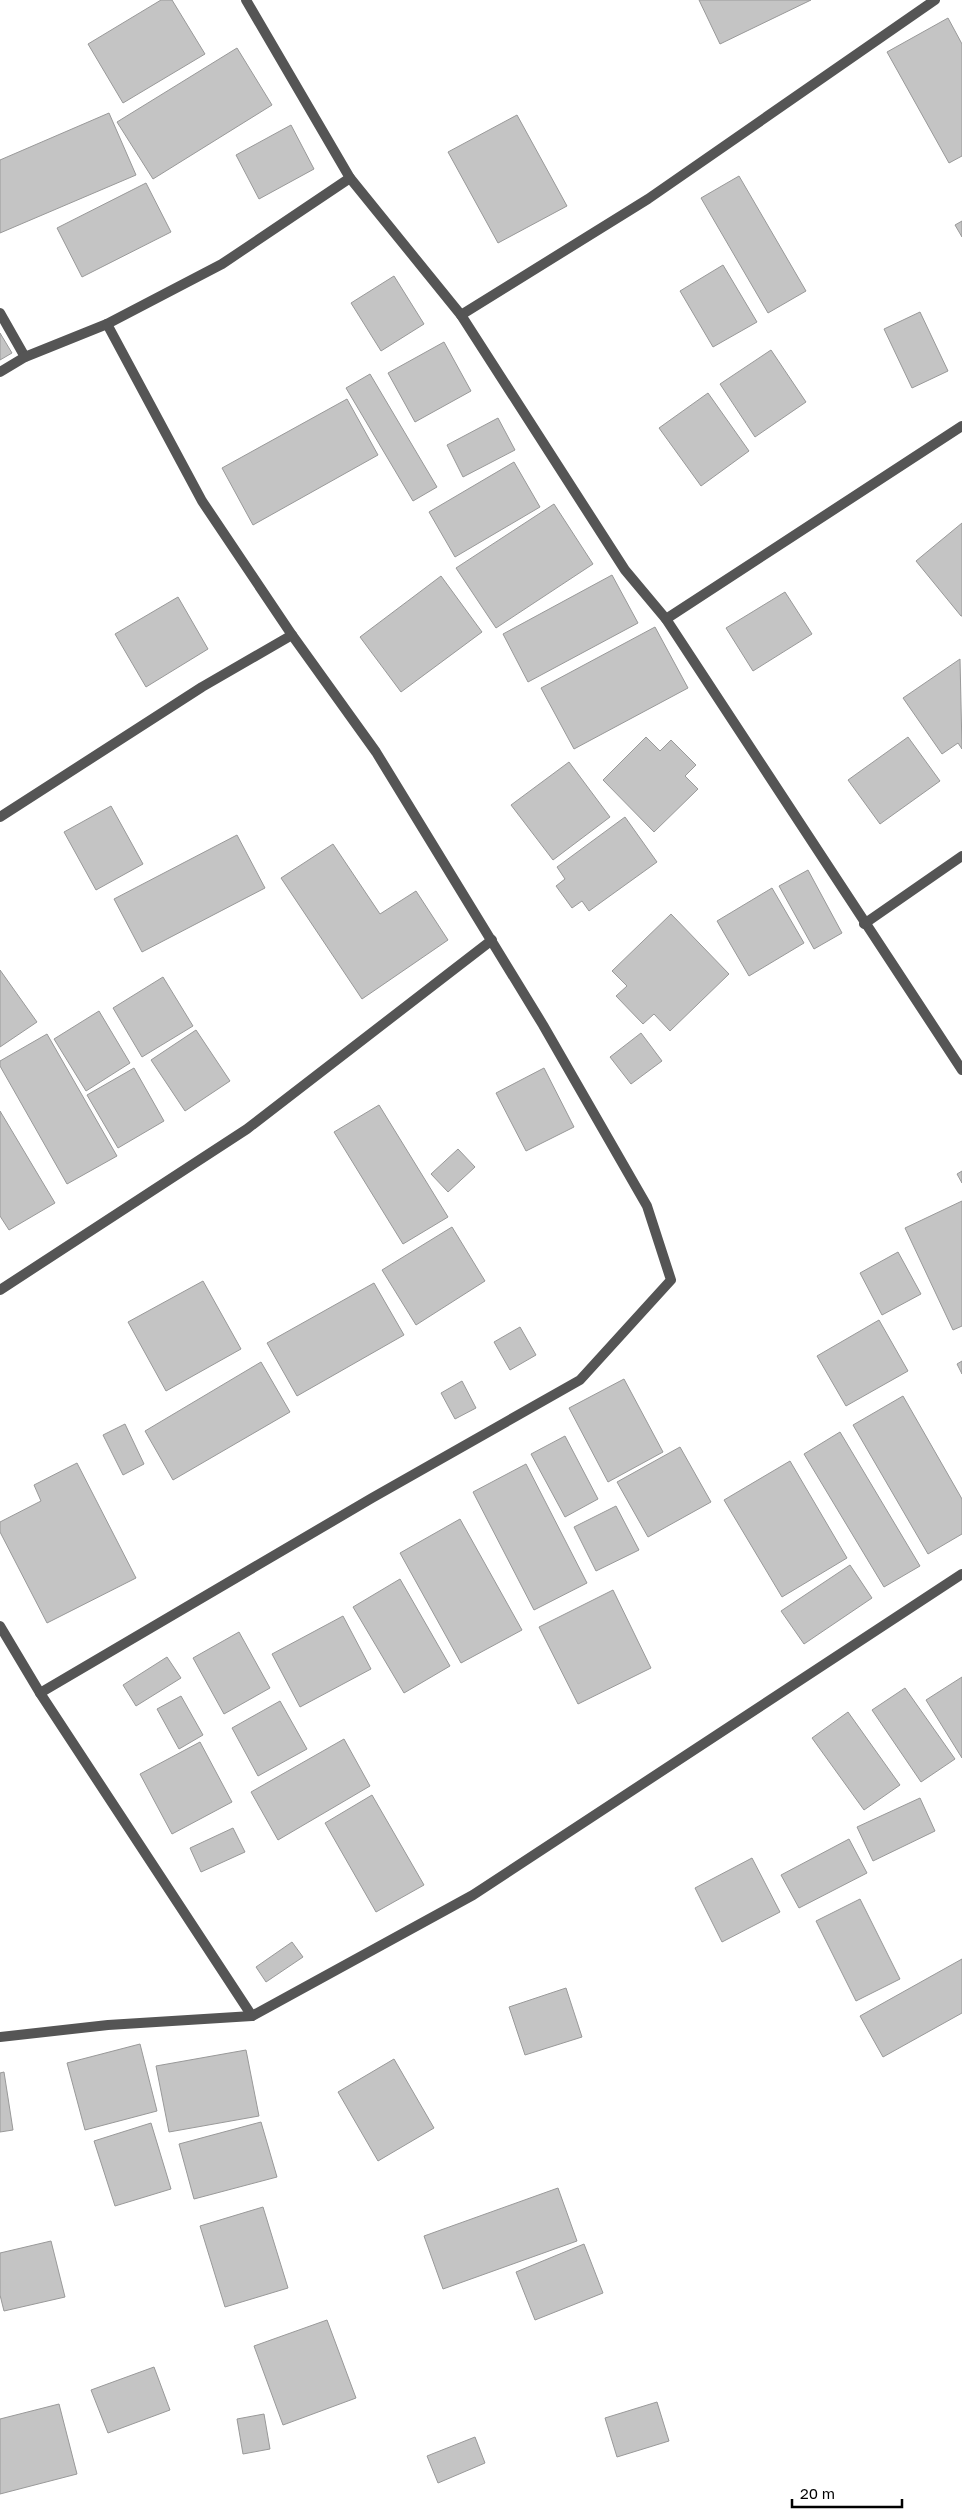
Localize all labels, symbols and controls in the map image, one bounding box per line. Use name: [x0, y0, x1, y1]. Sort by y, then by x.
scale bar: [792, 2476, 902, 2508]
text: 20 m: [800, 2484, 835, 2502]

